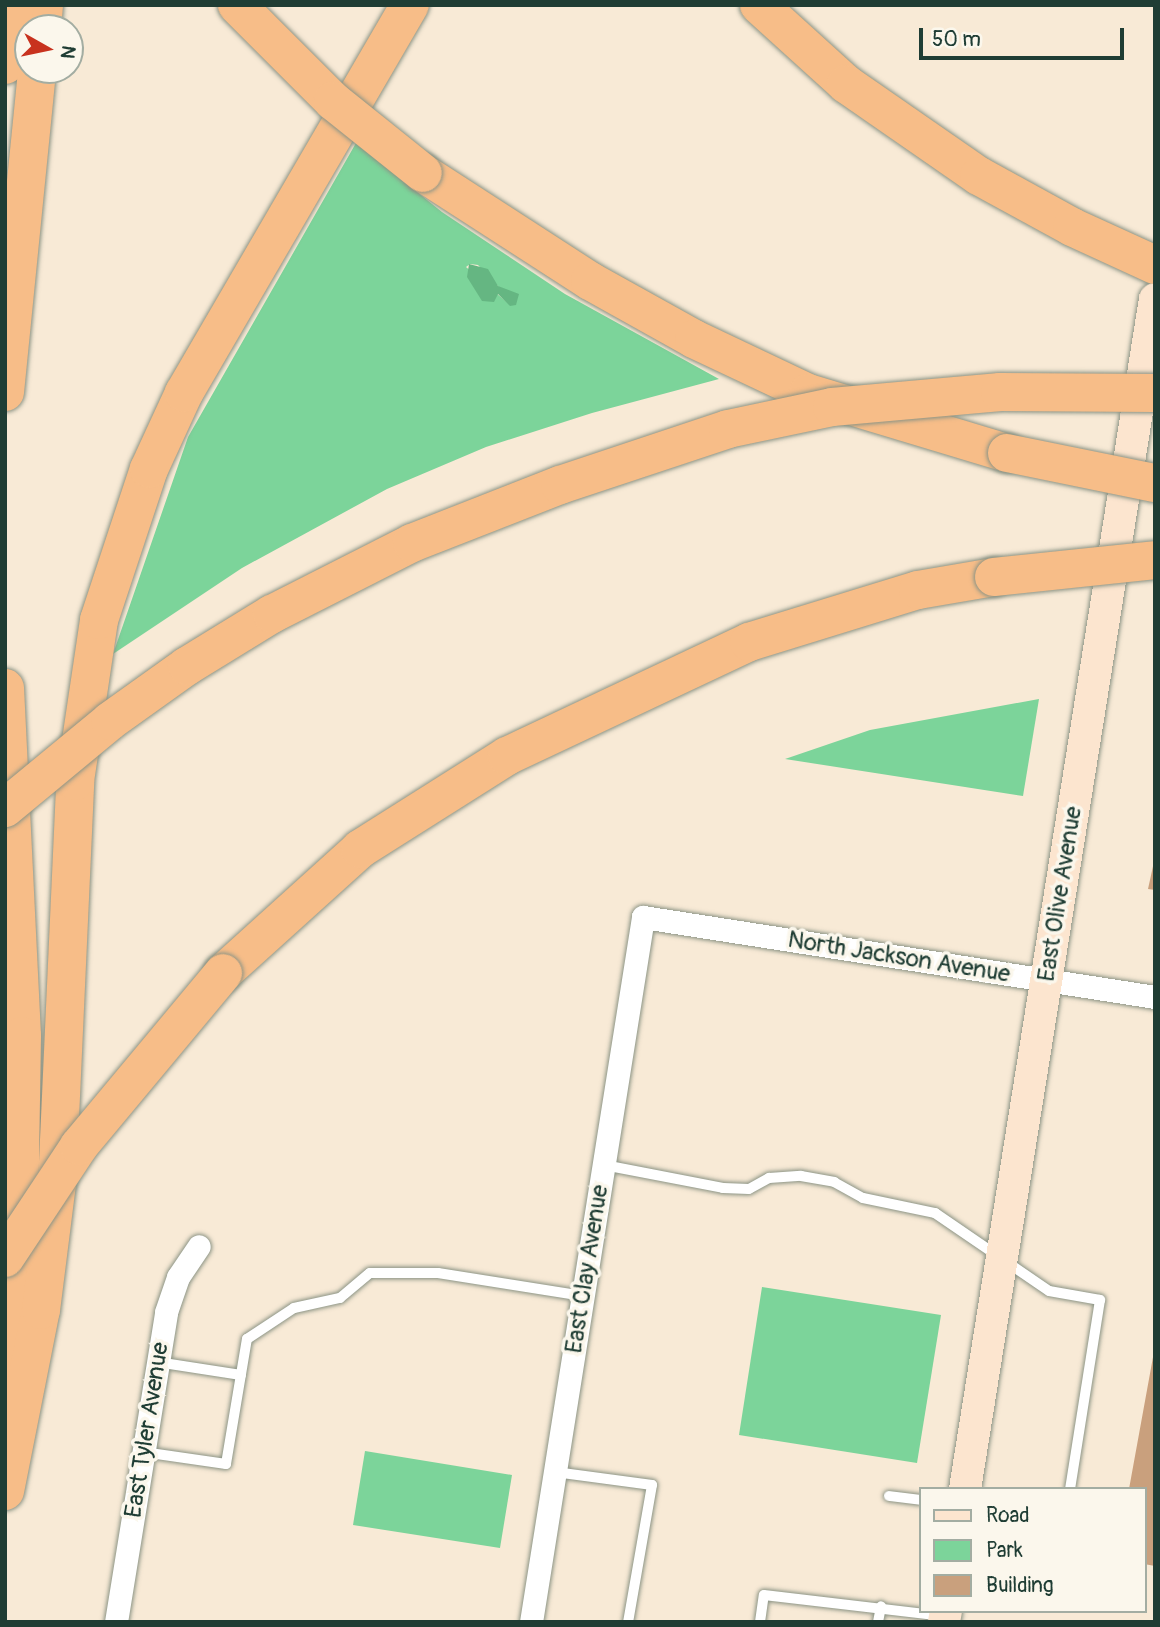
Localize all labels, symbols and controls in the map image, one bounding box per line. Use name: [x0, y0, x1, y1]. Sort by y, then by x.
north arrow: [14, 14, 84, 84]
scale bar: [922, 14, 1127, 58]
text: 50 m: [932, 26, 981, 53]
text: N: [55, 44, 81, 60]
street label: East Olive Avenue: [1032, 804, 1088, 984]
street label: North Jackson Avenue: [786, 925, 1012, 989]
street label: East Clay Avenue: [559, 1183, 615, 1355]
street label: East Tyler Avenue: [119, 1340, 175, 1520]
legend: [918, 1487, 1146, 1613]
text: Road: [986, 1502, 1030, 1529]
text: Park: [986, 1537, 1023, 1564]
text: Building: [986, 1572, 1053, 1599]

